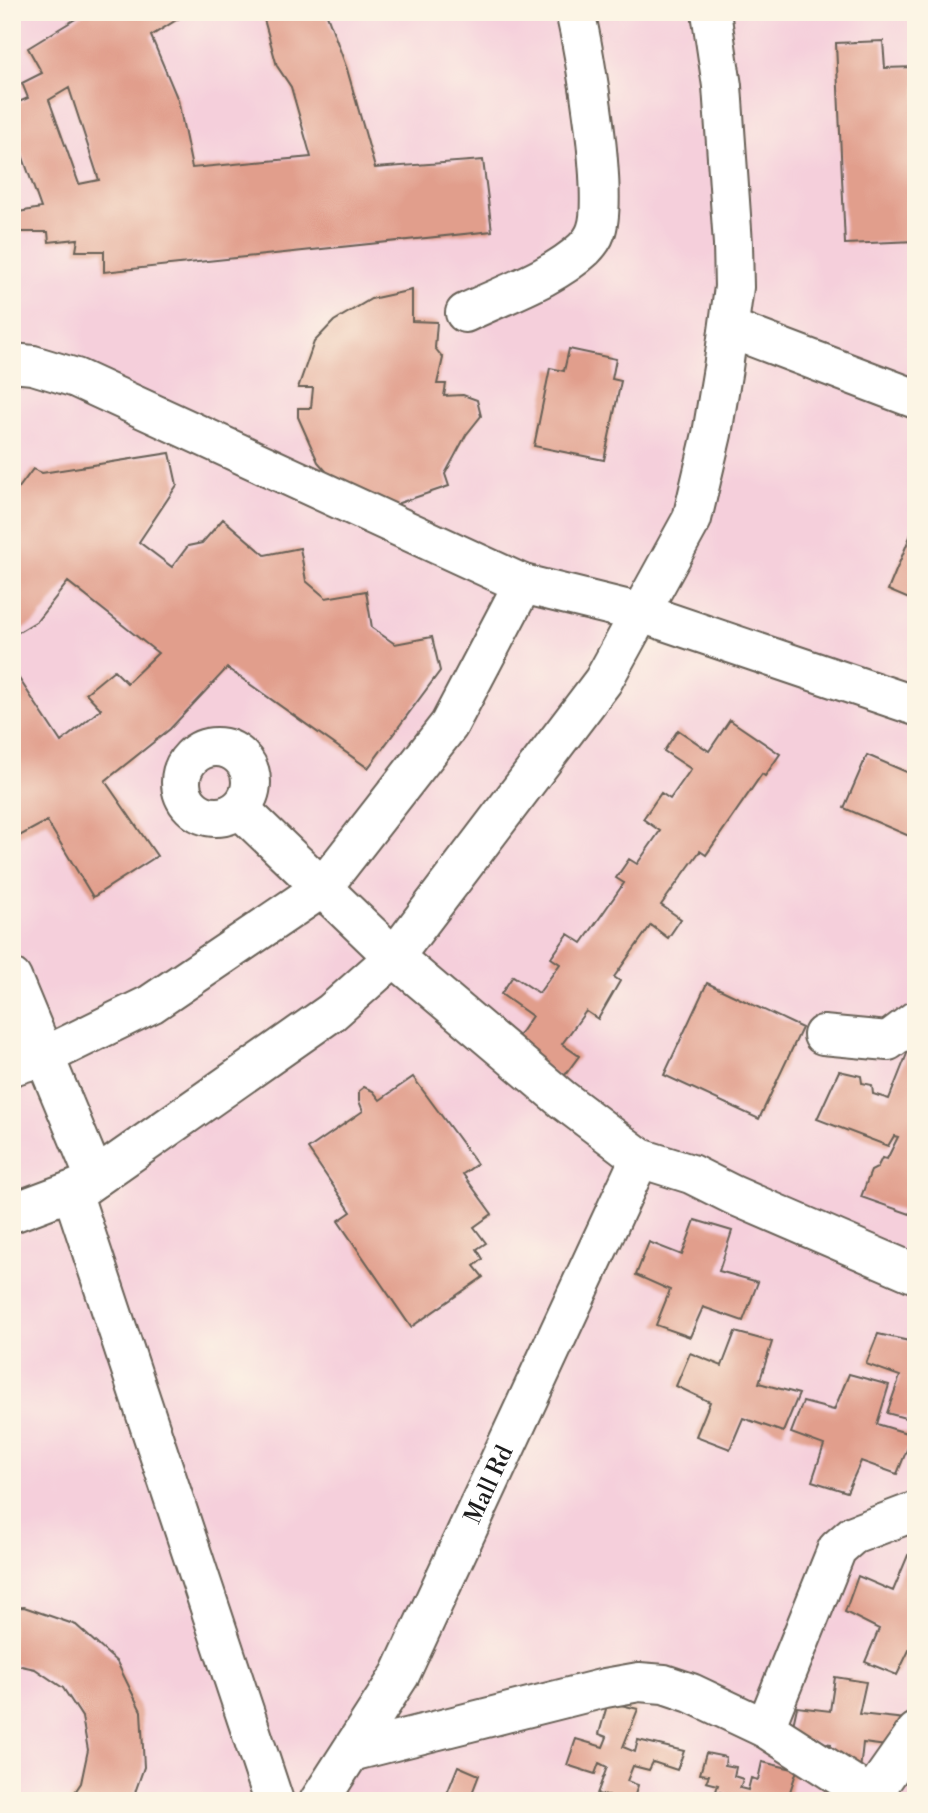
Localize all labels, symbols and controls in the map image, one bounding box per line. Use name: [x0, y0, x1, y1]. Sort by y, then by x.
street label: Mall Rd: [458, 1441, 521, 1529]

